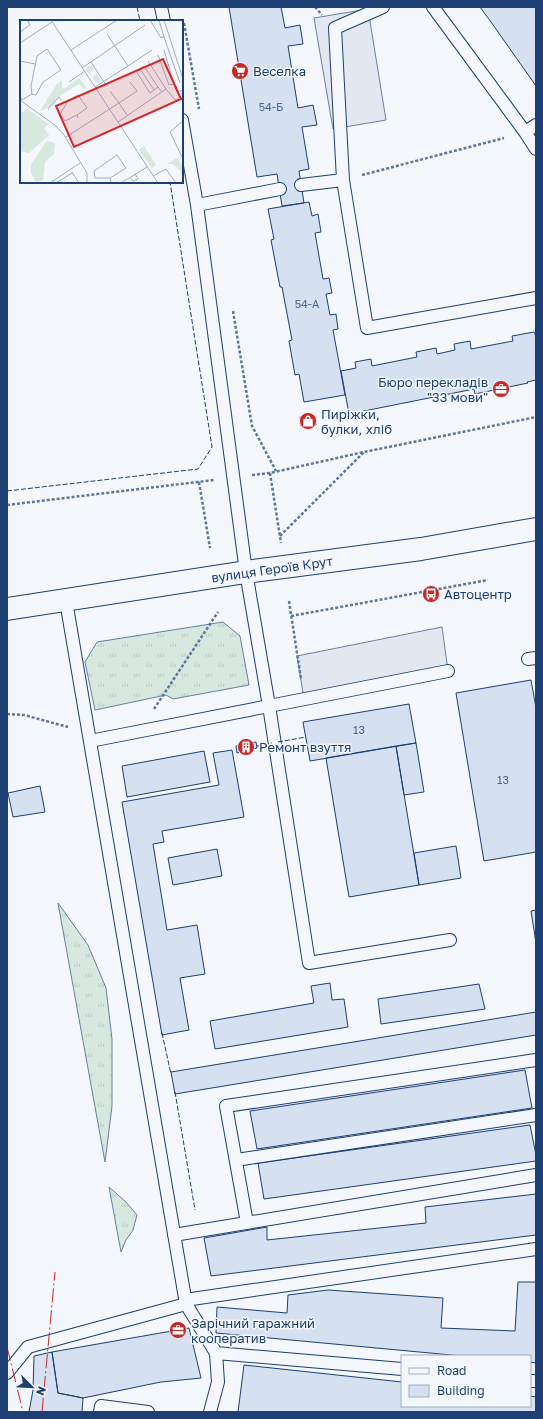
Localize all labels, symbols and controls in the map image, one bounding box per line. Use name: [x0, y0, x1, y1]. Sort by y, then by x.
inset map: [20, 20, 183, 183]
supermarket icon: Веселка: [230, 61, 250, 81]
place label: Веселка: [253, 63, 306, 79]
house number: 54-Б: [259, 100, 283, 113]
house number: 54-А: [295, 297, 320, 310]
place label: Бюро перекладів "33 мови": [378, 374, 488, 405]
office icon: Бюро перекладів "33 мови": [491, 379, 511, 399]
place label: Пиріжки, булки, хліб: [321, 406, 392, 437]
shop icon: Пиріжки, булки, хліб: [298, 411, 318, 431]
street label: вулиця Героїв Крут: [210, 552, 334, 585]
bus stop icon: Автоцентр: [421, 584, 441, 604]
place label: Автоцентр: [444, 586, 512, 602]
house number: 13: [353, 723, 365, 736]
building icon: Ремонт взуття: [236, 737, 256, 757]
place label: Ремонт взуття: [259, 739, 352, 755]
house number: 13: [497, 773, 509, 786]
place label: Зарічний гаражний кооператив: [191, 1315, 315, 1346]
office icon: Зарічний гаражний кооператив: [168, 1320, 188, 1340]
legend: [401, 1355, 531, 1407]
text: Road: [437, 1363, 466, 1378]
north arrow: [12, 1367, 52, 1407]
text: Building: [437, 1383, 485, 1398]
text: N: [34, 1385, 49, 1398]

